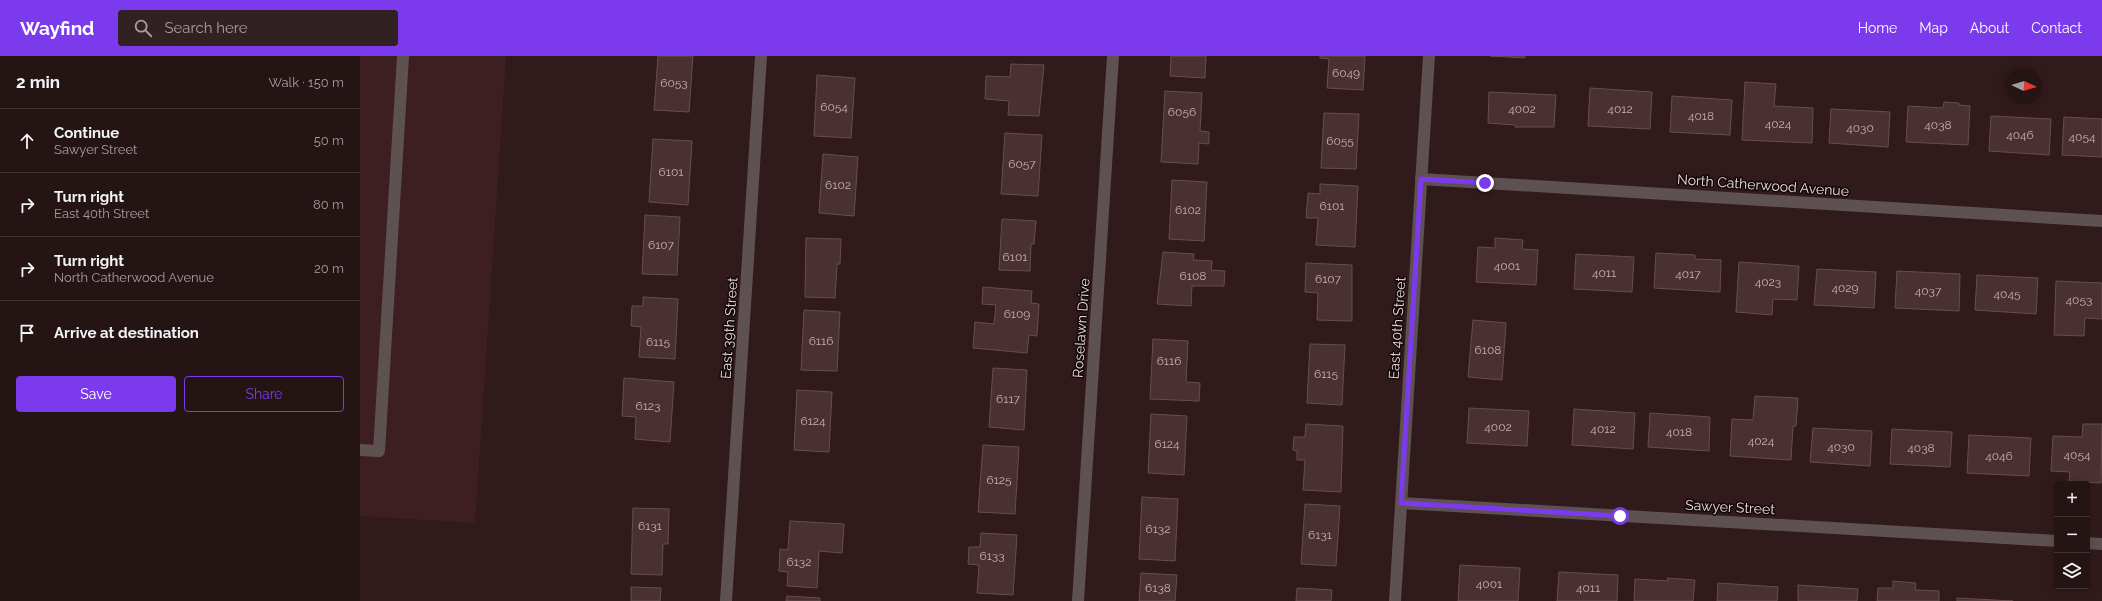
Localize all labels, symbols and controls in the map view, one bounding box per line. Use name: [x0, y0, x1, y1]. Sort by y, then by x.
search box: [118, 10, 398, 46]
text: Wayfind: [20, 17, 94, 39]
icon: search: [132, 17, 154, 39]
text: Search here: [164, 19, 248, 37]
text: Home: [1858, 20, 1897, 36]
text: Map: [1919, 20, 1948, 36]
text: About: [1970, 20, 2009, 36]
text: Contact: [2031, 20, 2082, 36]
house number: 6049: [1332, 66, 1360, 80]
north arrow: [2006, 68, 2042, 104]
text: 2 min: [16, 72, 60, 92]
text: Walk · 150 m: [269, 75, 344, 90]
house number: 6053: [660, 76, 688, 90]
house number: 6054: [820, 100, 848, 114]
house number: 4002: [1508, 102, 1536, 116]
house number: 4012: [1607, 102, 1633, 116]
house number: 6056: [1168, 105, 1196, 119]
house number: 4018: [1688, 109, 1714, 123]
house number: 4024: [1765, 117, 1792, 131]
house number: 4038: [1924, 118, 1952, 132]
house number: 4030: [1846, 121, 1874, 135]
text: Continue: [54, 124, 119, 142]
house number: 4046: [2006, 128, 2034, 142]
icon: ahead: [16, 130, 38, 152]
house number: 4054: [2069, 130, 2096, 144]
text: 50 m: [314, 133, 344, 148]
house number: 6055: [1326, 134, 1354, 148]
text: Sawyer Street: [54, 142, 137, 157]
house number: 6057: [1008, 157, 1036, 171]
house number: 6101: [659, 165, 683, 179]
street label: North Catherwood Avenue: [1677, 171, 1849, 199]
route end: [1476, 174, 1494, 192]
house number: 6102: [825, 178, 851, 192]
text: Turn right: [54, 188, 124, 206]
icon: right: [16, 194, 38, 216]
text: 80 m: [313, 197, 344, 212]
house number: 6101: [1320, 199, 1344, 213]
house number: 6102: [1175, 203, 1201, 217]
text: East 40th Street: [54, 206, 149, 221]
house number: 6107: [648, 238, 675, 252]
house number: 6101: [1003, 250, 1027, 264]
text: Turn right: [54, 252, 124, 270]
icon: right: [16, 258, 38, 280]
house number: 4001: [1494, 259, 1520, 273]
text: 20 m: [314, 261, 344, 276]
house number: 4011: [1592, 266, 1616, 280]
house number: 4017: [1675, 267, 1701, 281]
house number: 6108: [1180, 269, 1206, 283]
text: North Catherwood Avenue: [54, 270, 214, 285]
house number: 6107: [1315, 272, 1342, 286]
house number: 4023: [1755, 275, 1781, 289]
street label: East 39th Street: [717, 276, 741, 379]
street label: East 40th Street: [1385, 276, 1409, 380]
street label: Roselawn Drive: [1070, 278, 1092, 378]
house number: 4029: [1831, 281, 1859, 295]
house number: 4037: [1915, 284, 1942, 298]
house number: 4045: [1994, 287, 2021, 301]
house number: 4053: [2066, 293, 2092, 307]
house number: 6109: [1004, 307, 1030, 321]
icon: arrive: [16, 322, 38, 344]
text: Arrive at destination: [54, 324, 199, 342]
house number: 6116: [809, 334, 833, 348]
house number: 6115: [646, 335, 670, 349]
house number: 6108: [1475, 343, 1501, 357]
house number: 6116: [1157, 354, 1181, 368]
house number: 6115: [1314, 367, 1338, 381]
button: Save: [16, 376, 176, 412]
button: Share: [184, 376, 344, 412]
house number: 6117: [996, 392, 1021, 406]
house number: 6123: [635, 399, 661, 413]
house number: 6124: [800, 414, 826, 428]
house number: 4002: [1484, 420, 1512, 434]
house number: 4012: [1590, 422, 1616, 436]
house number: 4018: [1666, 425, 1692, 439]
house number: 4024: [1748, 434, 1775, 448]
house number: 6124: [1154, 437, 1180, 451]
house number: 4030: [1827, 440, 1855, 454]
house number: 4038: [1907, 441, 1935, 455]
house number: 4054: [2064, 448, 2091, 462]
house number: 4046: [1985, 449, 2013, 463]
house number: 6125: [986, 473, 1012, 487]
map controls: [2054, 481, 2090, 589]
button: +: [2054, 481, 2090, 517]
street label: Sawyer Street: [1685, 497, 1776, 517]
route start: [1611, 507, 1629, 525]
button: −: [2054, 517, 2090, 553]
house number: 6131: [638, 519, 662, 533]
house number: 6132: [1145, 522, 1171, 536]
house number: 6131: [1308, 528, 1332, 542]
house number: 6133: [979, 549, 1005, 563]
button: layers: [2054, 553, 2090, 589]
house number: 6132: [786, 555, 812, 569]
house number: 4001: [1476, 577, 1502, 591]
house number: 6138: [1145, 581, 1171, 595]
house number: 4011: [1576, 581, 1600, 595]

